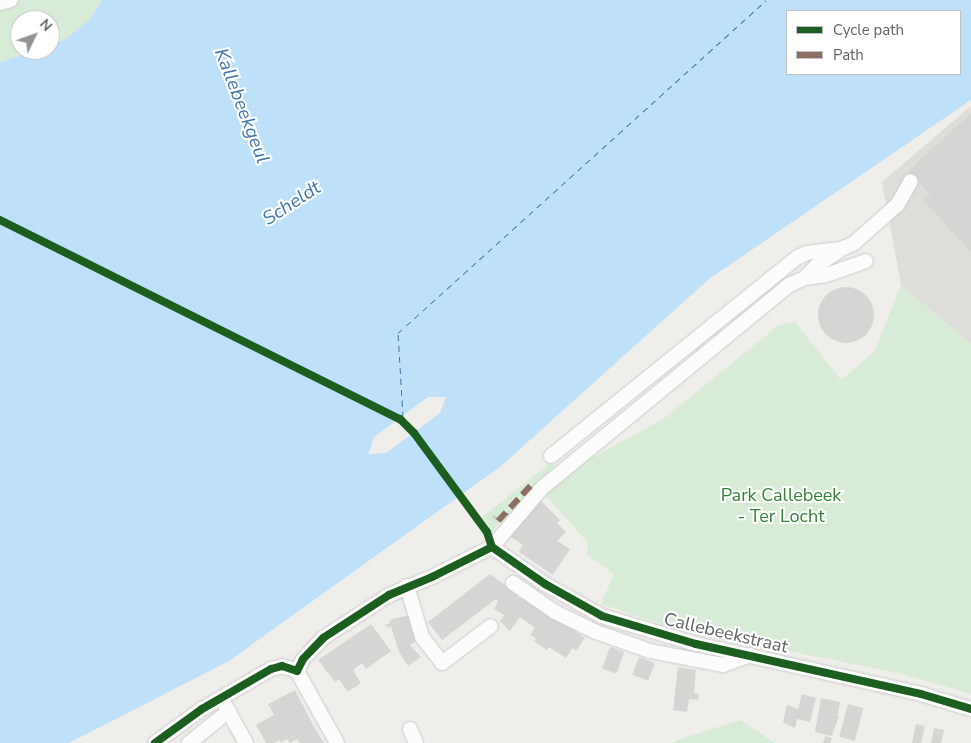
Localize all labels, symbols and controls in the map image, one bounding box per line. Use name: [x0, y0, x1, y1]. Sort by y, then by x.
north arrow: [10, 10, 60, 60]
legend: [786, 10, 961, 75]
text: N: [35, 15, 56, 36]
text: Cycle path: [833, 20, 904, 40]
water label: Kallebeekgeul: [209, 45, 273, 167]
text: Path: [833, 45, 864, 65]
water label: Scheldt: [259, 177, 325, 231]
park label: Park Callebeek - Ter Locht: [721, 485, 841, 528]
street label: Callebeekstraat: [662, 608, 790, 658]

